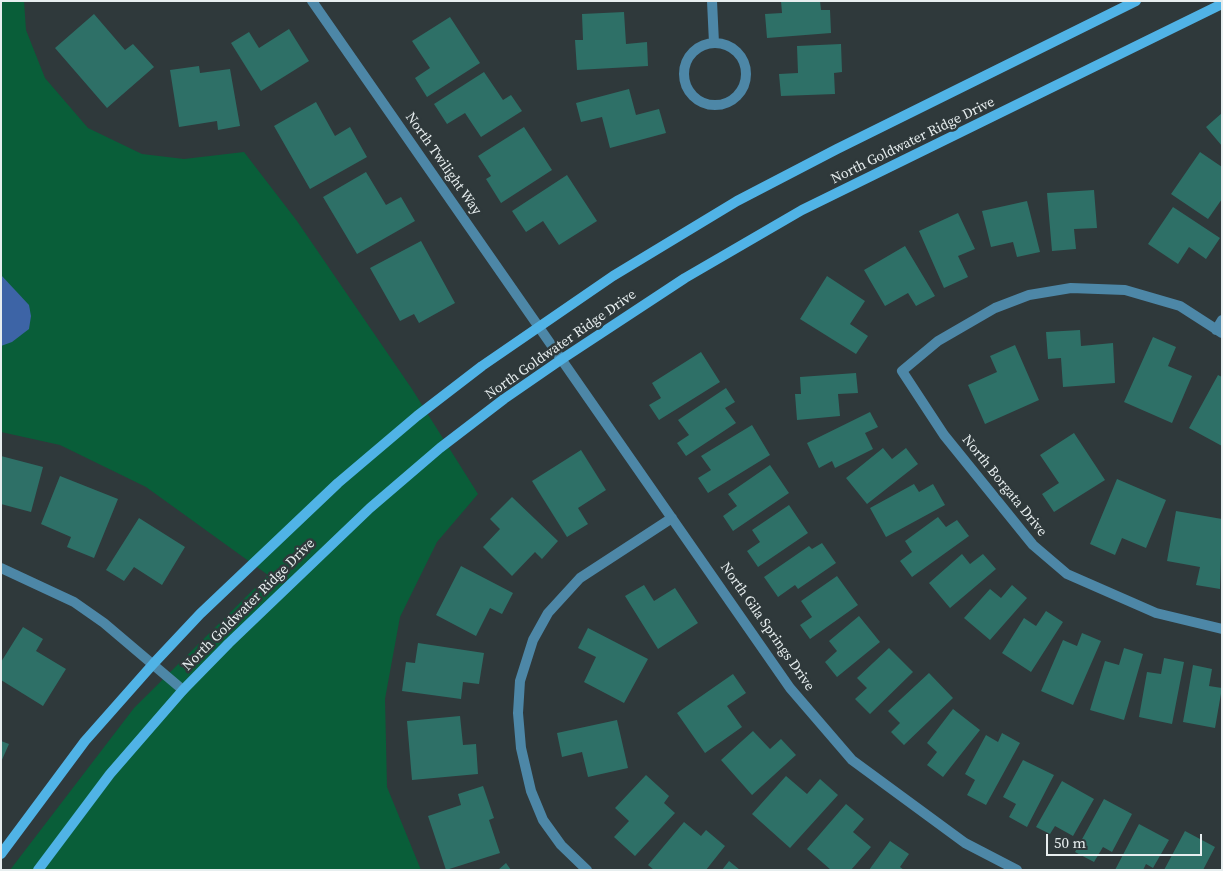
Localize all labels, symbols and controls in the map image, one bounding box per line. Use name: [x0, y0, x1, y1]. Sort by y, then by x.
street label: North Goldwater Ridge Drive: [828, 94, 998, 188]
street label: North Twilight Way: [401, 110, 485, 218]
street label: North Goldwater Ridge Drive: [482, 286, 640, 404]
street label: North Borgata Drive: [958, 432, 1050, 540]
street label: North Goldwater Ridge Drive: [179, 535, 319, 675]
street label: North Gila Springs Drive: [716, 560, 818, 694]
scale bar: [1048, 824, 1204, 856]
text: 50 m: [1054, 832, 1086, 853]

